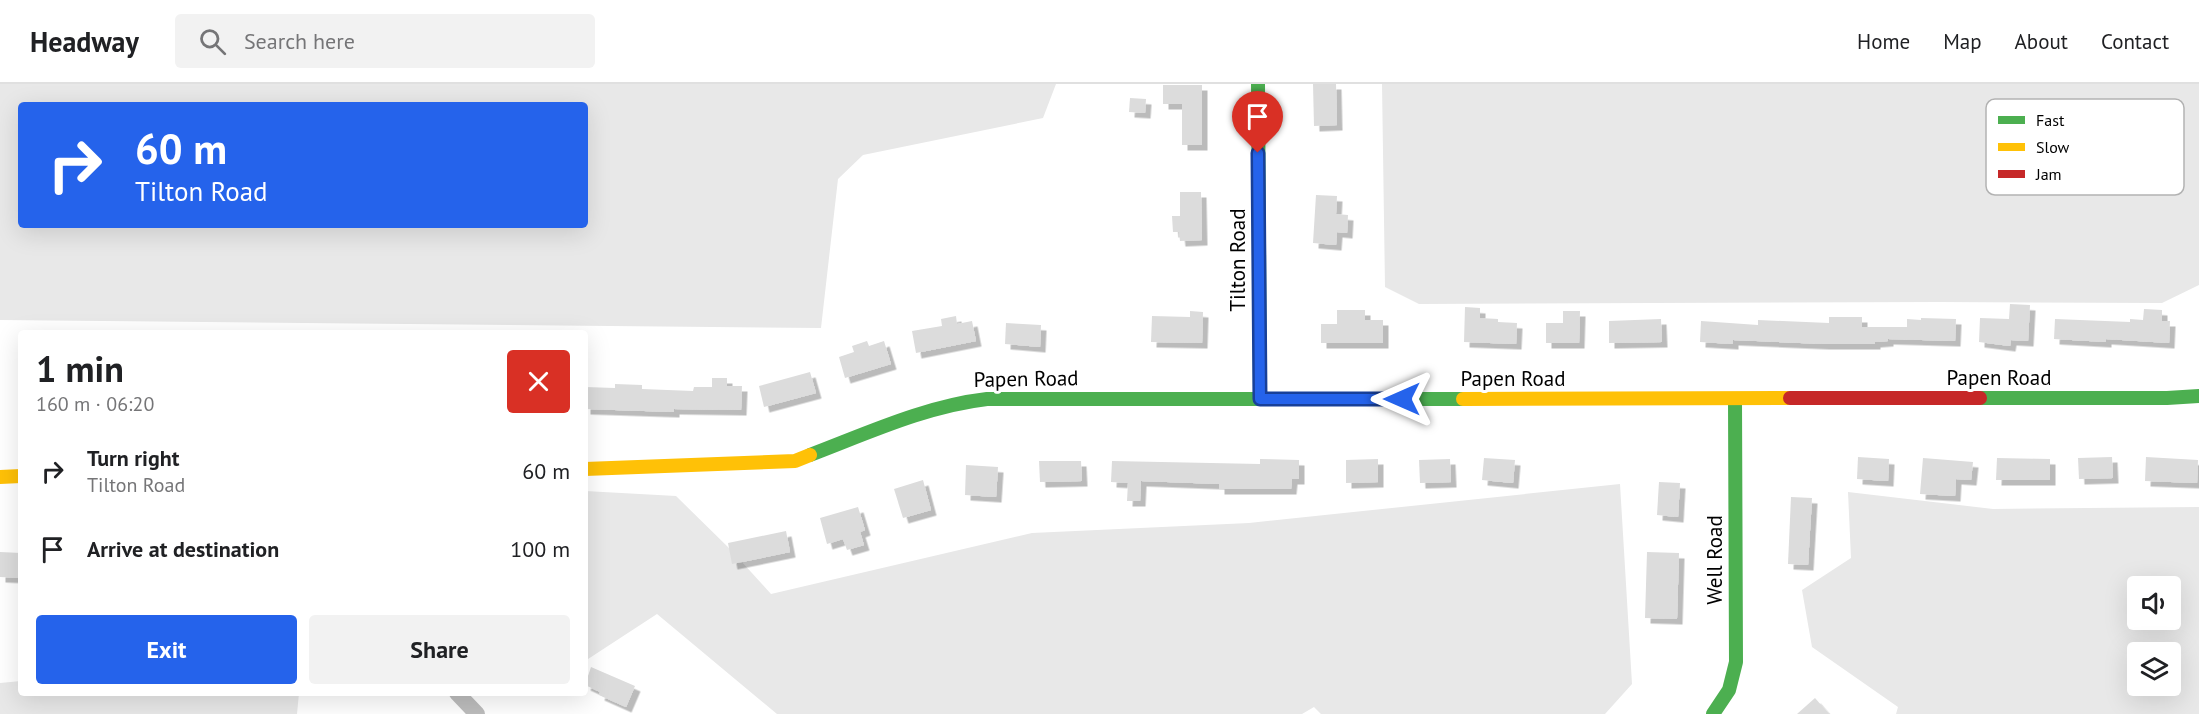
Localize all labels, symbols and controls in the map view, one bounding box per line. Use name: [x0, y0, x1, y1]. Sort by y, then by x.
search box: [175, 14, 595, 68]
text: Headway: [30, 23, 139, 60]
icon: search: [196, 25, 229, 58]
text: Search here: [244, 27, 355, 55]
text: Home: [1857, 28, 1910, 55]
text: Map: [1943, 28, 1982, 55]
text: About: [2015, 28, 2068, 55]
text: Contact: [2101, 28, 2169, 55]
pin: [1232, 91, 1283, 153]
legend: [1986, 99, 2184, 195]
icon: arrive: [1241, 100, 1274, 133]
text: Fast: [2036, 110, 2065, 130]
text: 60 m: [135, 121, 227, 176]
icon: right: [36, 126, 114, 204]
text: Slow: [2036, 137, 2070, 157]
text: Jam: [2035, 164, 2062, 184]
text: Tilton Road: [135, 174, 268, 208]
street label: Tilton Road: [1224, 208, 1251, 312]
text: 1 min: [36, 345, 124, 392]
button: close: [507, 350, 570, 413]
street label: Papen Road: [973, 364, 1079, 393]
street label: Papen Road: [1947, 364, 2052, 391]
street label: Papen Road: [1461, 365, 1566, 392]
position arrow: [1370, 367, 1434, 431]
text: 160 m · 06:20: [36, 391, 154, 417]
text: Turn right: [87, 444, 179, 472]
icon: right: [36, 455, 69, 488]
text: 60 m: [522, 457, 570, 485]
text: Tilton Road: [87, 472, 185, 498]
street label: Well Road: [1701, 515, 1728, 605]
icon: arrive: [36, 533, 69, 566]
text: Arrive at destination: [87, 535, 279, 563]
text: 100 m: [510, 535, 570, 563]
map controls: [2127, 576, 2181, 696]
button: sound: [2127, 576, 2181, 630]
button: Exit: [36, 615, 297, 684]
button: Share: [309, 615, 570, 684]
button: layers: [2127, 642, 2181, 696]

